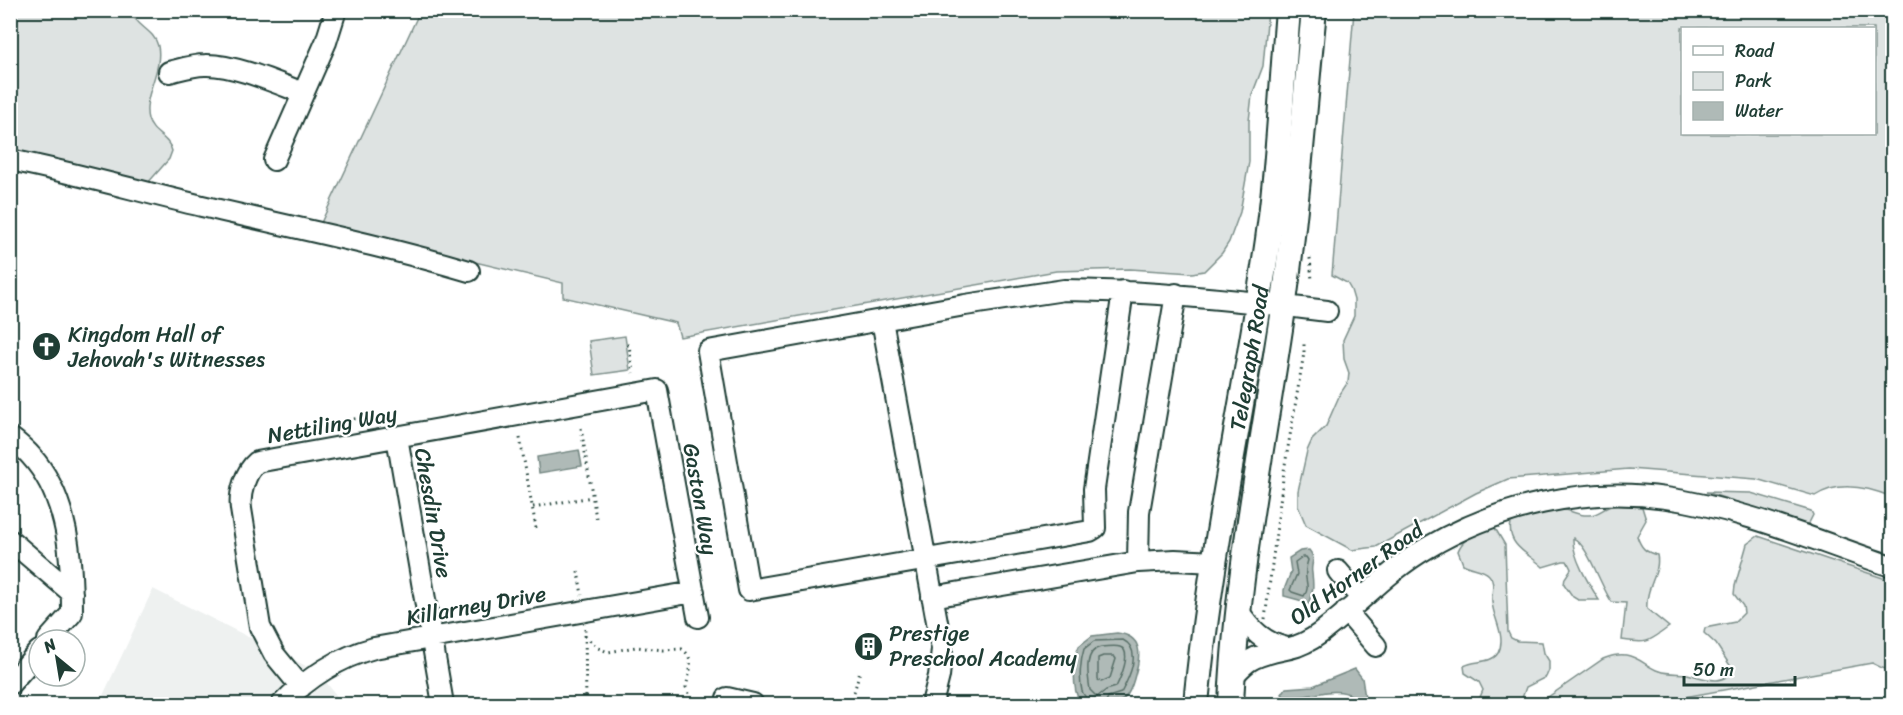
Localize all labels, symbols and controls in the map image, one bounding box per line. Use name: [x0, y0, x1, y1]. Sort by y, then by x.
legend: [1681, 27, 1876, 135]
text: Road: [1735, 35, 1775, 67]
text: Park: [1735, 65, 1772, 97]
text: Water: [1735, 95, 1784, 127]
street label: Telegraph Road: [1218, 282, 1281, 434]
place label: Kingdom Hall of Jehovah's Witnesses: [67, 315, 265, 379]
church icon: Kingdom Hall of Jehovah's Witnesses: [31, 331, 63, 363]
street label: Nettiling Way: [264, 394, 401, 455]
street label: Gaston Way: [672, 440, 730, 559]
street label: Chesdin Drive: [403, 445, 464, 581]
street label: Old Horner Road: [1281, 510, 1433, 636]
street label: Killarney Drive: [403, 574, 549, 637]
place label: Prestige Preschool Academy: [889, 614, 1078, 678]
north arrow: [27, 628, 87, 688]
text: N: [37, 630, 63, 661]
building icon: Prestige Preschool Academy: [852, 630, 884, 662]
scale bar: [1684, 649, 1795, 687]
text: 50 m: [1693, 654, 1734, 686]

